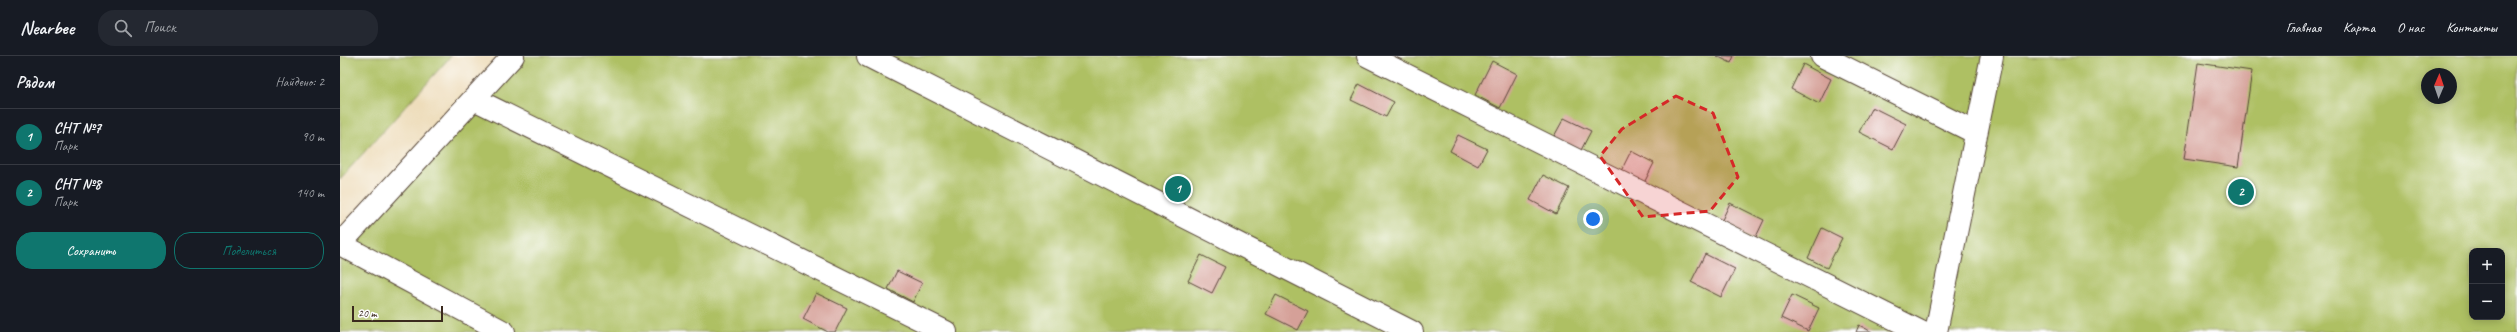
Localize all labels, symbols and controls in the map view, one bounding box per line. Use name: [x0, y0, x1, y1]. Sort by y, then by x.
search box: [98, 10, 378, 46]
text: Nearbee: [20, 16, 74, 40]
icon: search: [112, 17, 134, 39]
text: Поиск: [144, 18, 176, 37]
text: Главная: [2286, 19, 2321, 36]
text: Карта: [2343, 19, 2375, 36]
text: О нас: [2397, 19, 2424, 36]
text: Контакты: [2446, 19, 2497, 36]
north arrow: [2421, 68, 2457, 104]
text: Рядом: [16, 72, 54, 93]
text: Найдено: 2: [276, 74, 324, 90]
text: СНТ №7: [54, 119, 101, 138]
text: 1: [26, 129, 32, 145]
text: 90 m: [302, 129, 324, 145]
text: Парк: [54, 138, 77, 154]
pin: 1: [1165, 174, 1191, 204]
text: СНТ №8: [54, 175, 101, 194]
pin: 2: [2228, 177, 2254, 207]
text: 2: [26, 185, 32, 201]
text: 140 m: [296, 185, 324, 201]
text: Парк: [54, 194, 77, 210]
your location: [1583, 209, 1603, 229]
button: Сохранить: [16, 232, 166, 269]
button: Поделиться: [174, 232, 324, 269]
map controls: [2469, 248, 2505, 320]
button: +: [2469, 248, 2505, 284]
button: −: [2469, 284, 2505, 320]
scale bar: [352, 304, 443, 323]
text: 20 m: [358, 306, 377, 320]

